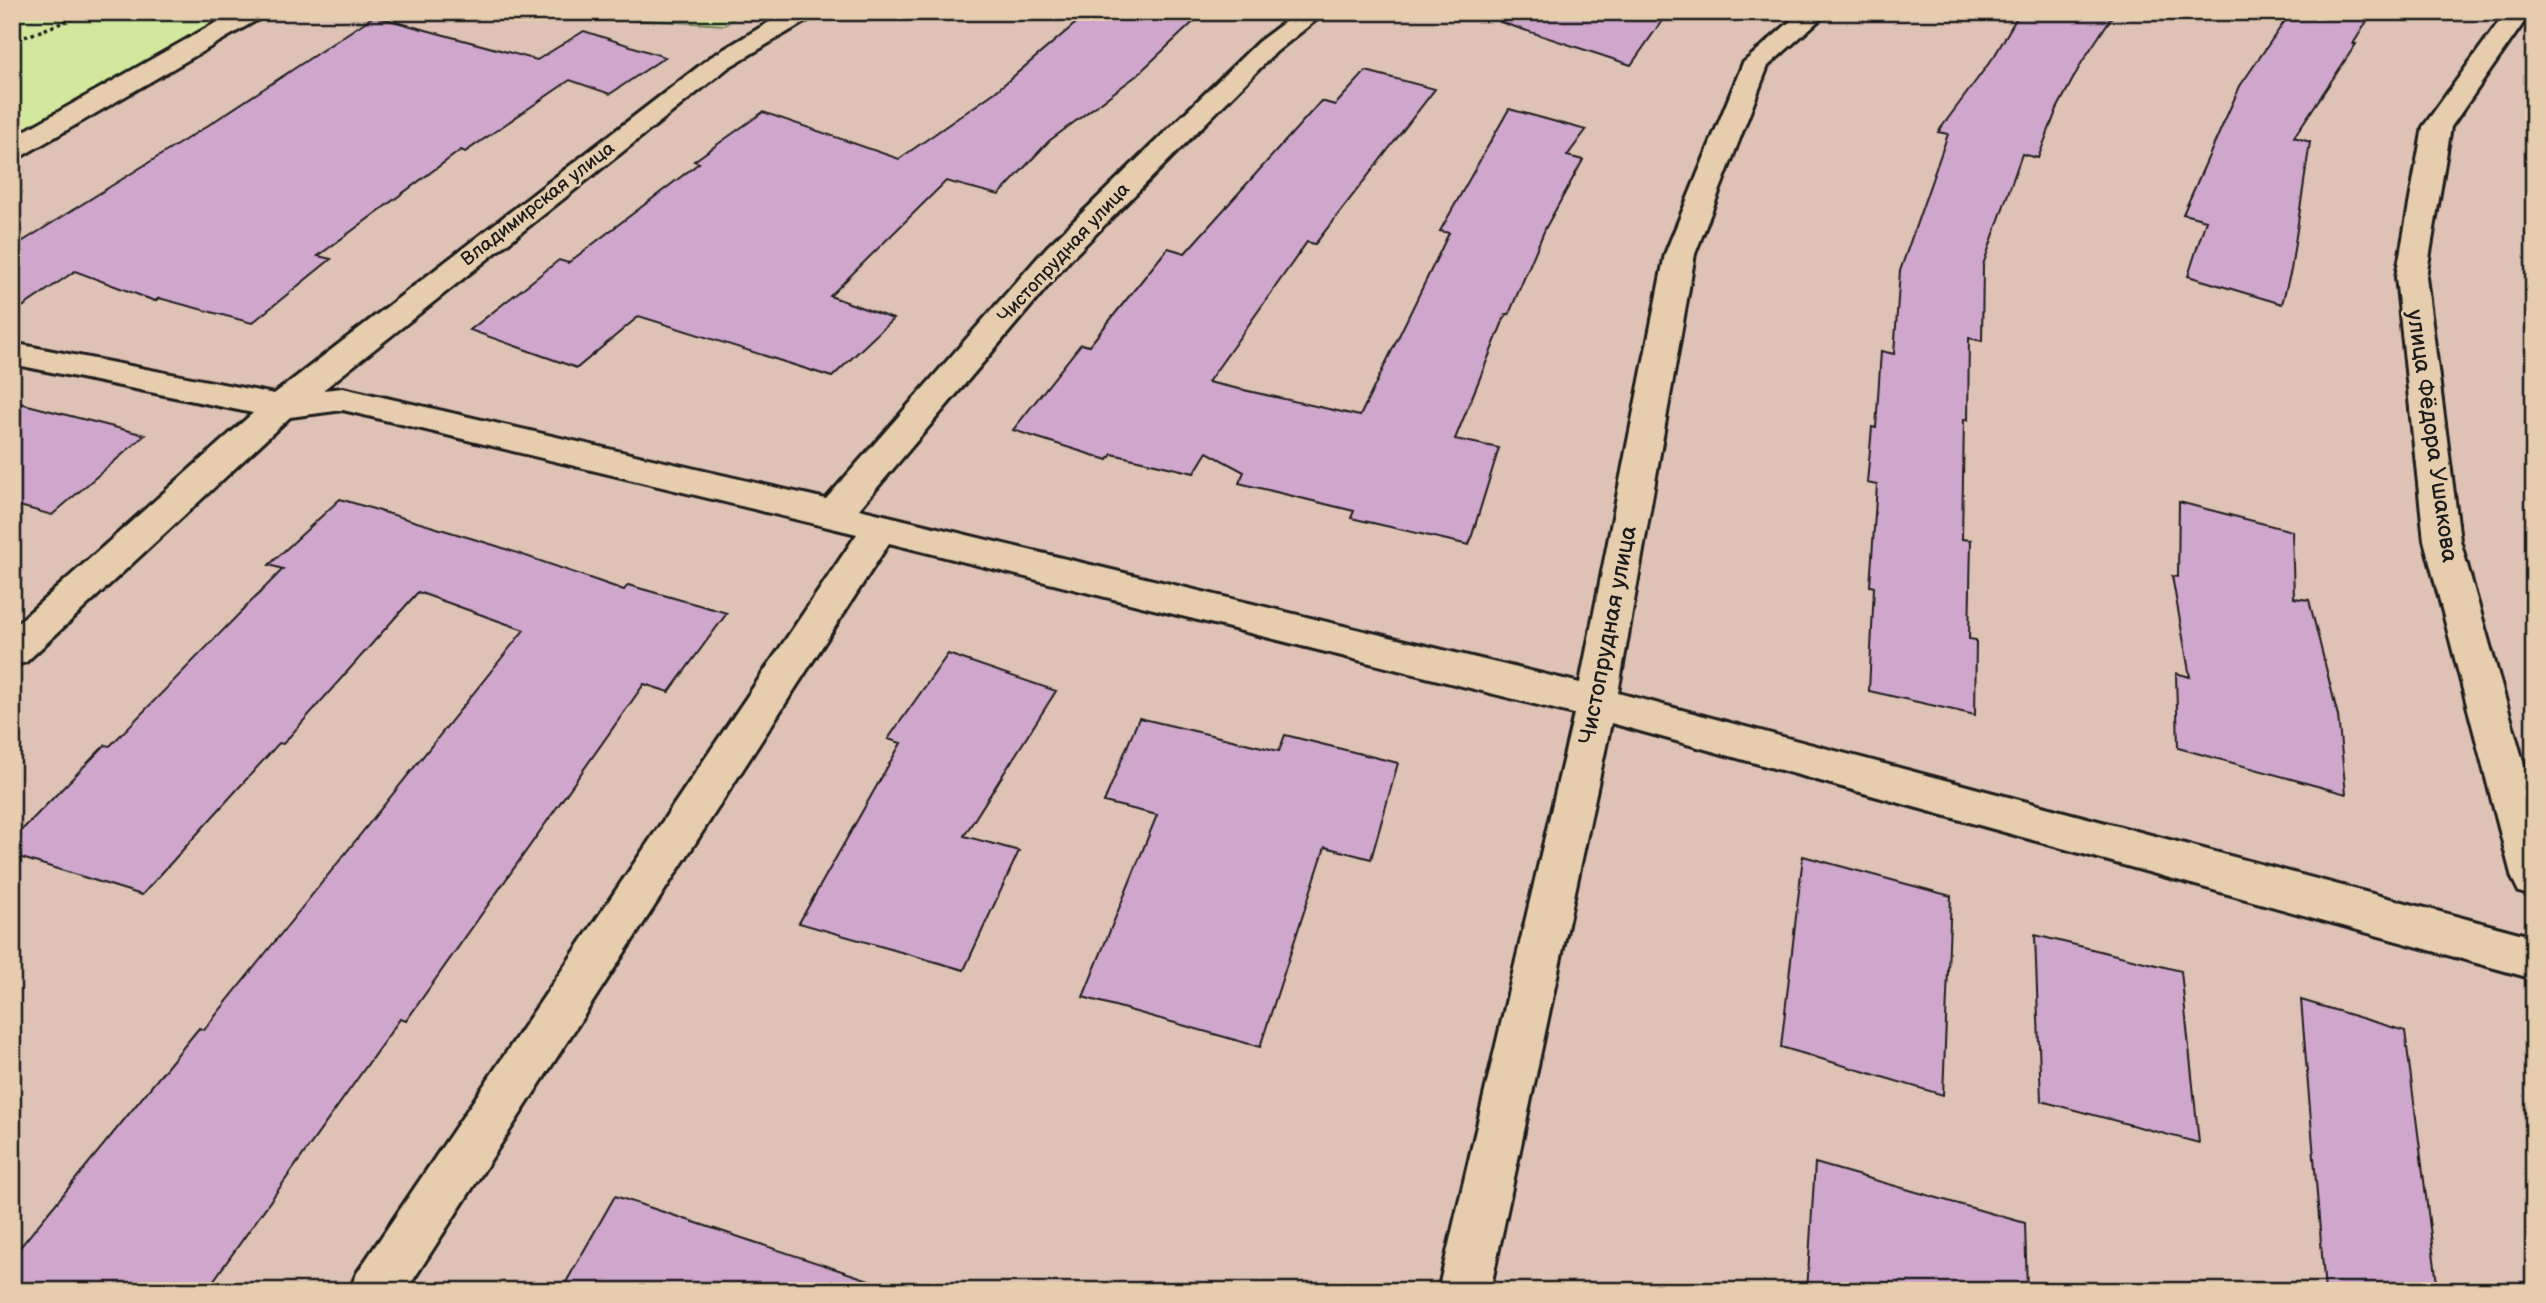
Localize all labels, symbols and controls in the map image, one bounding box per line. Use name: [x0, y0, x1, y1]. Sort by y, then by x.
street label: Владимирская улица: [457, 137, 619, 271]
street label: Чистопрудная улица: [993, 178, 1135, 328]
street label: улица Фёдора Ушакова: [2400, 308, 2464, 565]
street label: Чистопрудная улица: [1573, 523, 1643, 747]

